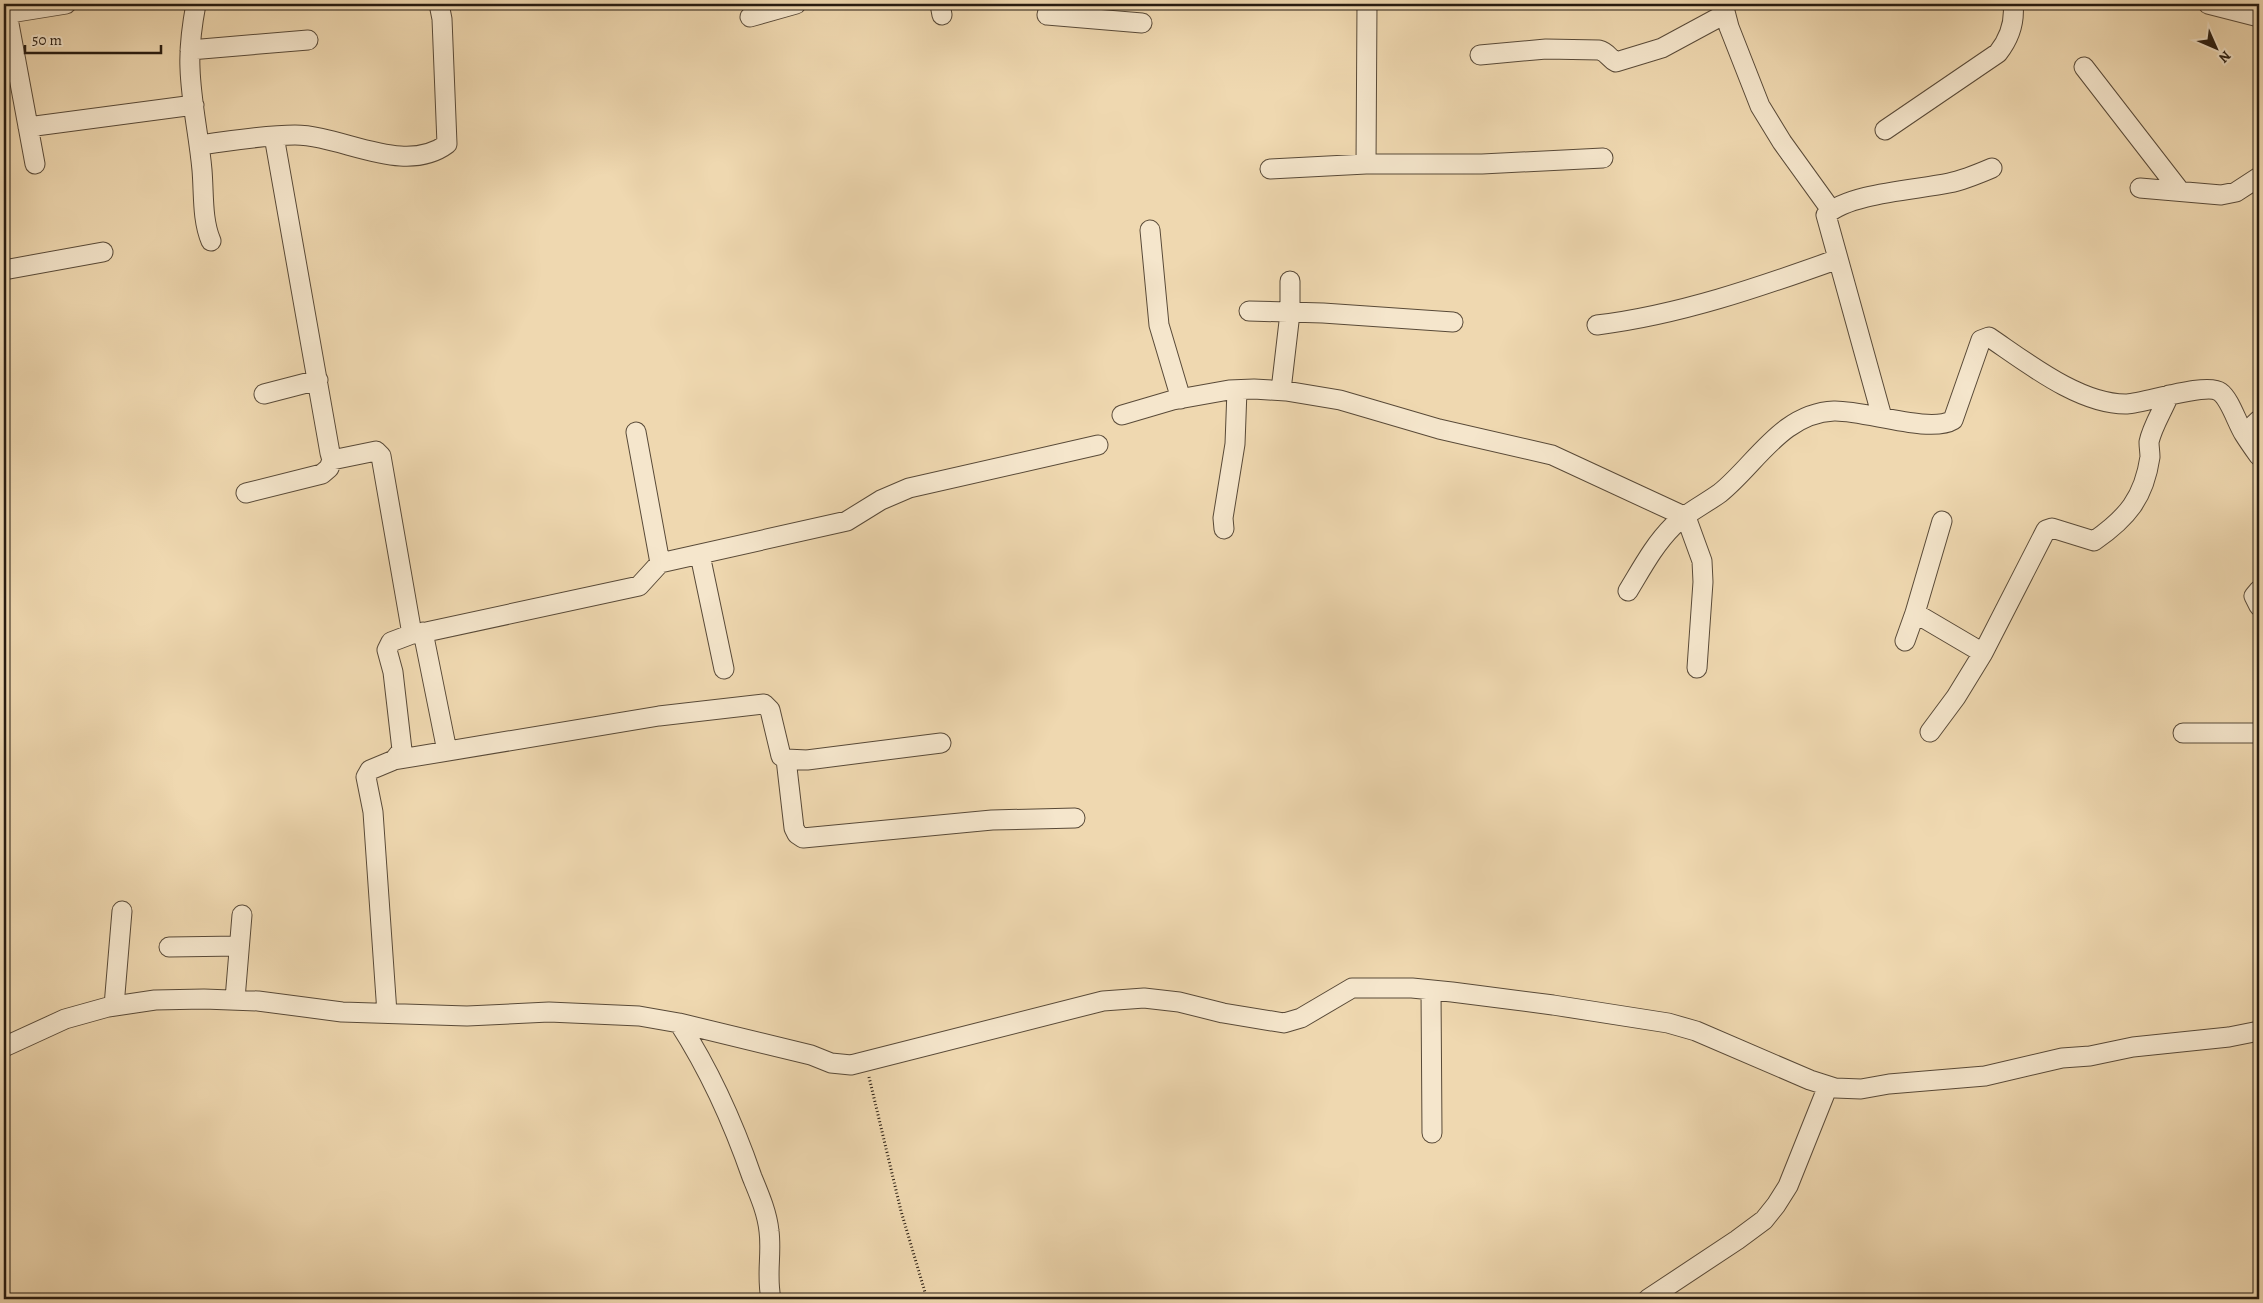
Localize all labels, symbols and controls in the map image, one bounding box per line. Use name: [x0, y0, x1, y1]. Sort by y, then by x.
scale bar: [25, 22, 161, 54]
north arrow: [2190, 22, 2240, 72]
text: 50 m: [32, 30, 62, 50]
text: N: [2215, 47, 2235, 67]

